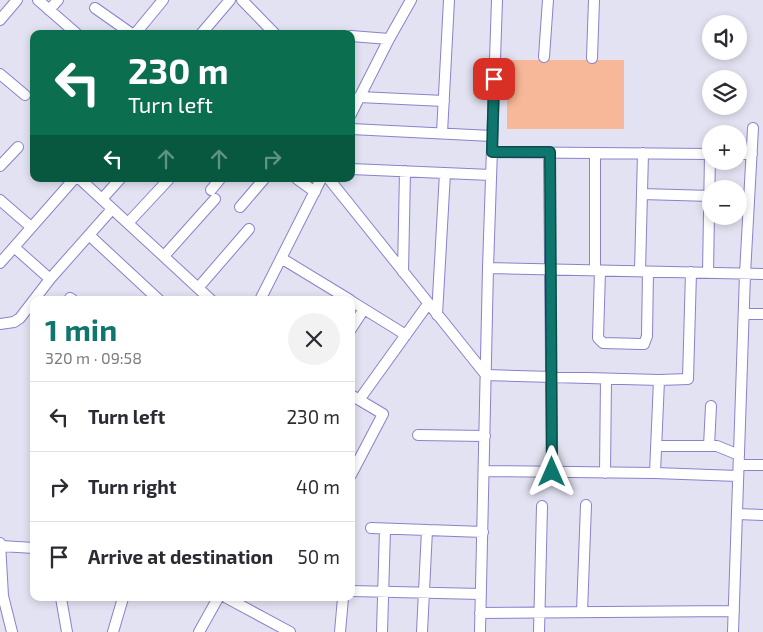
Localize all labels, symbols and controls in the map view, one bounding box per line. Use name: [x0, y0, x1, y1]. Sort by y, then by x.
map controls: [702, 15, 747, 225]
button: sound: [702, 15, 747, 60]
text: 230 m: [128, 49, 229, 91]
icon: left: [45, 50, 110, 115]
pin: [473, 58, 515, 100]
icon: arrive: [480, 65, 508, 93]
button: layers: [702, 70, 747, 115]
text: Turn left: [128, 91, 213, 117]
button: +: [702, 125, 747, 170]
icon: left: [99, 145, 127, 173]
icon: ahead: [152, 145, 180, 173]
icon: ahead: [205, 145, 233, 173]
icon: right: [258, 145, 286, 173]
button: −: [702, 180, 747, 225]
text: 1 min: [45, 311, 117, 347]
button: close: [288, 313, 340, 365]
text: 320 m · 09:58: [45, 348, 142, 367]
icon: left: [45, 403, 73, 431]
text: Turn left: [88, 405, 165, 428]
text: 230 m: [286, 405, 340, 428]
position arrow: [525, 445, 577, 497]
icon: right: [45, 473, 73, 501]
text: Turn right: [88, 475, 176, 498]
text: 40 m: [296, 475, 340, 498]
icon: arrive: [45, 543, 73, 571]
text: Arrive at destination: [88, 545, 273, 568]
text: 50 m: [297, 545, 340, 568]

